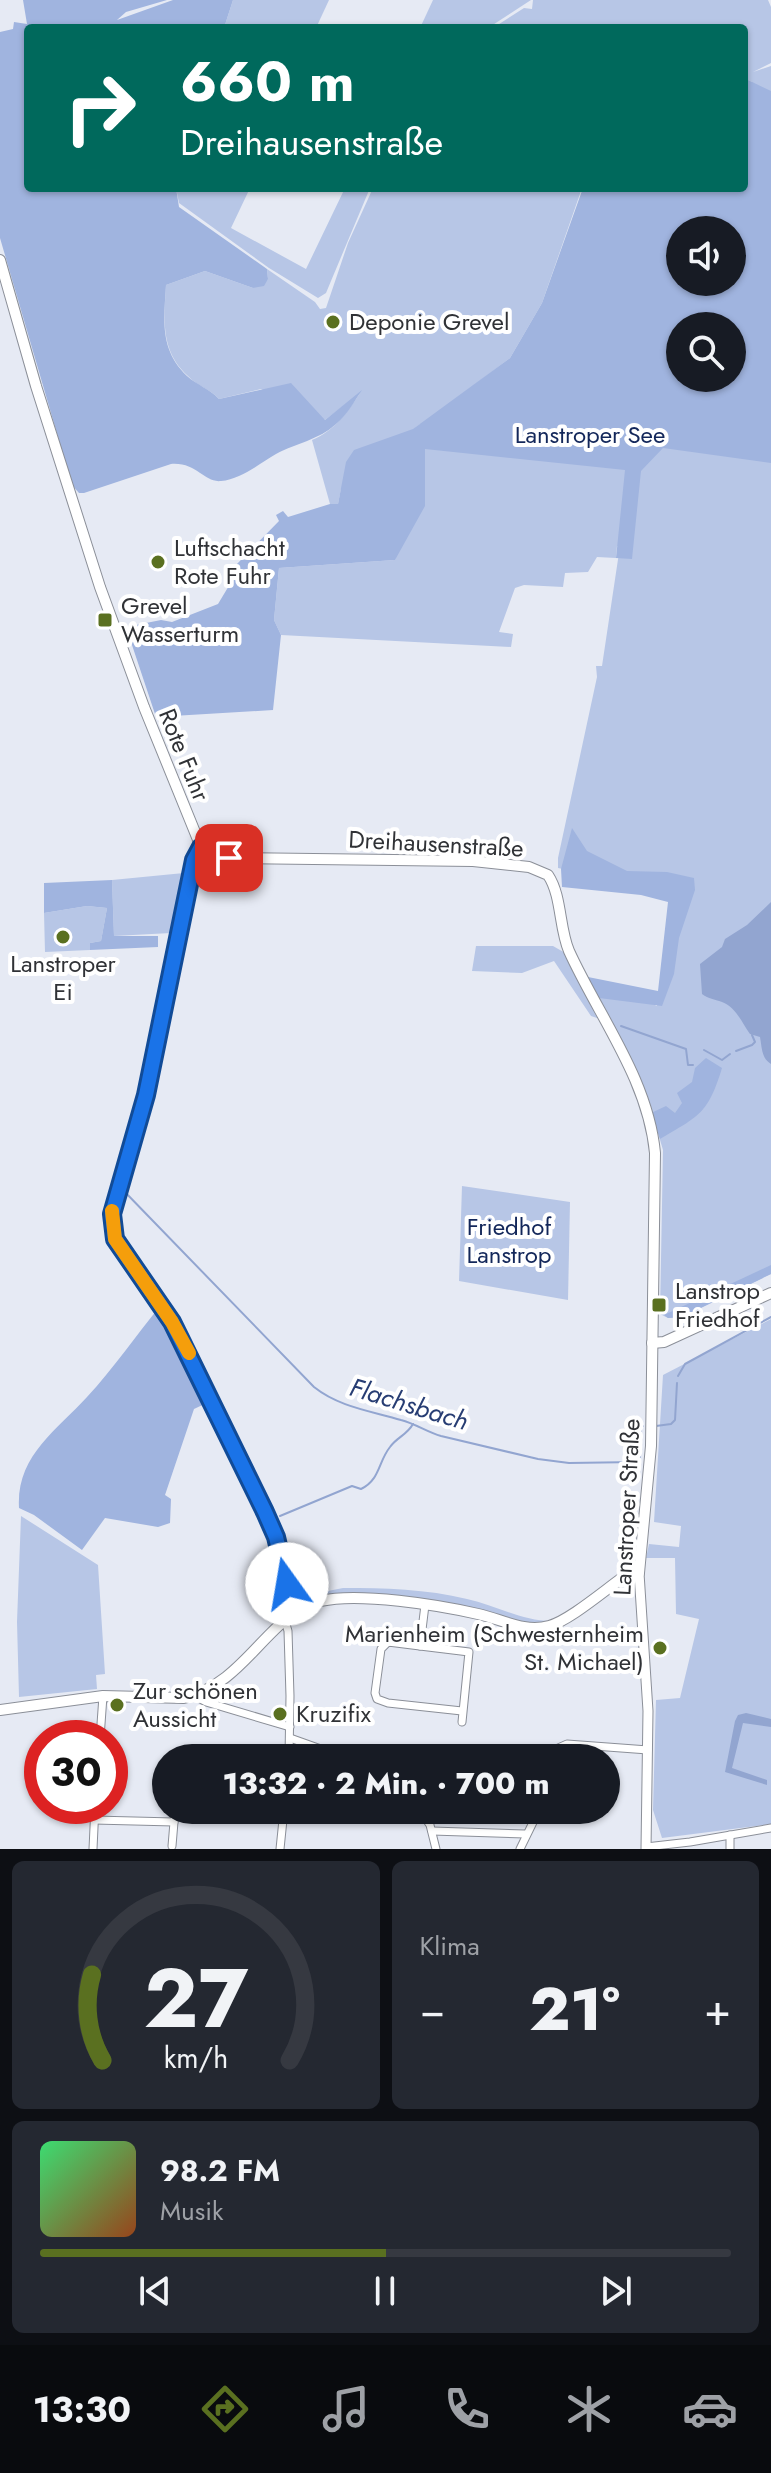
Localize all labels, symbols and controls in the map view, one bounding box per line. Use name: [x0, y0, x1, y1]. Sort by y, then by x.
text: 660 m: [180, 41, 355, 122]
icon: right: [48, 56, 152, 160]
text: Dreihausenstraße: [180, 116, 443, 168]
map controls: [666, 216, 746, 392]
button: sound: [666, 216, 746, 296]
place label: Deponie Grevel: [349, 304, 509, 339]
button: search: [666, 312, 746, 392]
marker: Deponie Grevel: [324, 313, 342, 331]
park label: Lanstroper See: [515, 417, 665, 452]
place label: Luftschacht Rote Fuhr: [174, 530, 285, 593]
marker: Luftschacht Rote Fuhr: [149, 553, 167, 571]
place label: Grevel Wasserturm: [121, 588, 239, 651]
marker: Grevel Wasserturm: [96, 611, 114, 629]
street label: Rote Fuhr: [150, 703, 219, 807]
street label: Dreihausenstraße: [348, 821, 524, 866]
pin: [195, 824, 263, 892]
icon: arrive: [207, 836, 251, 880]
marker: Lanstroper Ei: [54, 928, 72, 946]
place label: Lanstroper Ei: [10, 946, 117, 1009]
park label: Friedhof Lanstrop: [466, 1209, 552, 1272]
place label: Lanstrop Friedhof: [675, 1273, 761, 1336]
marker: Lanstrop Friedhof: [650, 1296, 668, 1314]
water label: Flachsbach: [345, 1368, 473, 1440]
street label: Lanstroper Straße: [604, 1417, 649, 1596]
position arrow: [245, 1542, 329, 1626]
place label: Marienheim (Schwesternheim St. Michael): [345, 1616, 644, 1679]
marker: Marienheim (Schwesternheim St. Michael): [651, 1639, 669, 1657]
place label: Zur schönen Aussicht: [133, 1673, 258, 1736]
marker: Zur schönen Aussicht: [108, 1696, 126, 1714]
place label: Kruzifix: [296, 1696, 372, 1731]
marker: Kruzifix: [271, 1705, 289, 1723]
speed limit sign: 30: [24, 1720, 128, 1824]
text: 13:32 · 2 Min. · 700 m: [223, 1762, 549, 1805]
text: Klima: [420, 1927, 480, 1965]
text: 27: [143, 1938, 248, 2058]
text: 21°: [529, 1966, 620, 2053]
text: −: [420, 1978, 445, 2042]
text: +: [704, 1978, 731, 2042]
text: km/h: [163, 2037, 228, 2079]
text: 98.2 FM: [160, 2149, 280, 2192]
text: Musik: [160, 2192, 223, 2230]
icon: previous: [133, 2269, 177, 2313]
icon: pause: [363, 2269, 407, 2313]
icon: next: [594, 2269, 638, 2313]
icon: directions: [197, 2381, 253, 2437]
icon: music: [318, 2381, 374, 2437]
icon: phone: [439, 2381, 495, 2437]
icon: climate: [561, 2381, 617, 2437]
icon: car: [682, 2381, 738, 2437]
text: 13:30: [33, 2383, 131, 2435]

